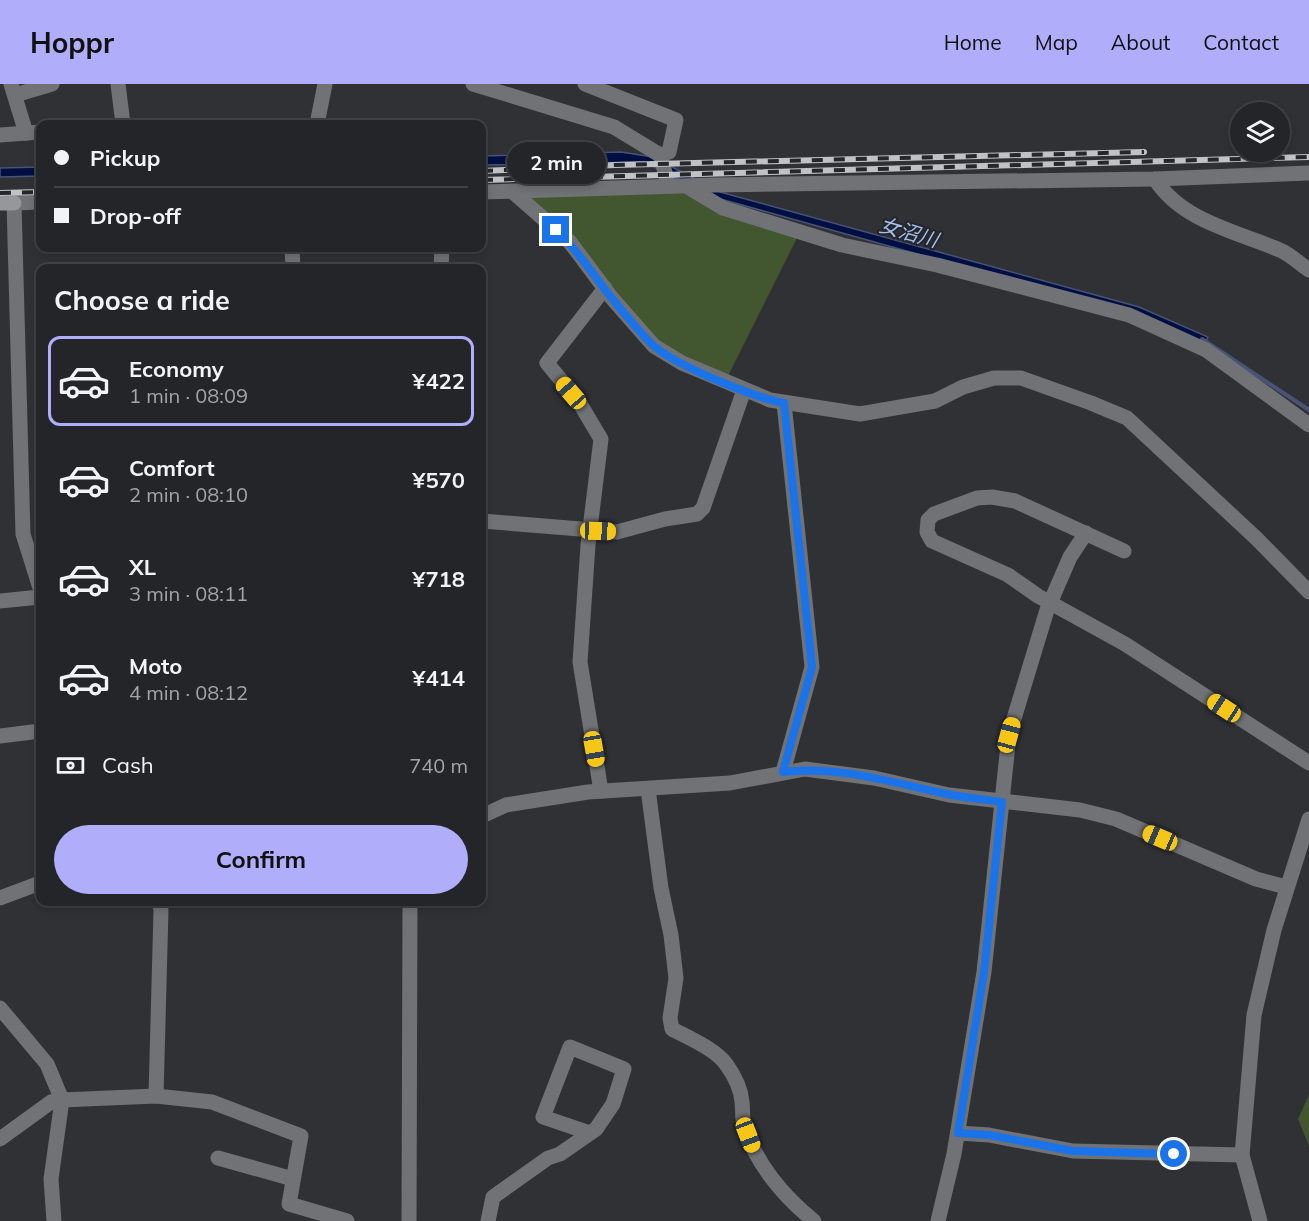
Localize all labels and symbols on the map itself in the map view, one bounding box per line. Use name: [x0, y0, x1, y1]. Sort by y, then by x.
callout: 2 min: [506, 143, 606, 185]
water label: 女沼川: [877, 212, 943, 253]
route end: [542, 216, 569, 243]
car: [552, 374, 590, 412]
car: [580, 521, 616, 541]
car: [1204, 691, 1244, 725]
car: [996, 715, 1022, 755]
car: [582, 730, 606, 768]
car: [1140, 823, 1180, 853]
car: [733, 1115, 763, 1155]
route start: [1160, 1140, 1187, 1167]

